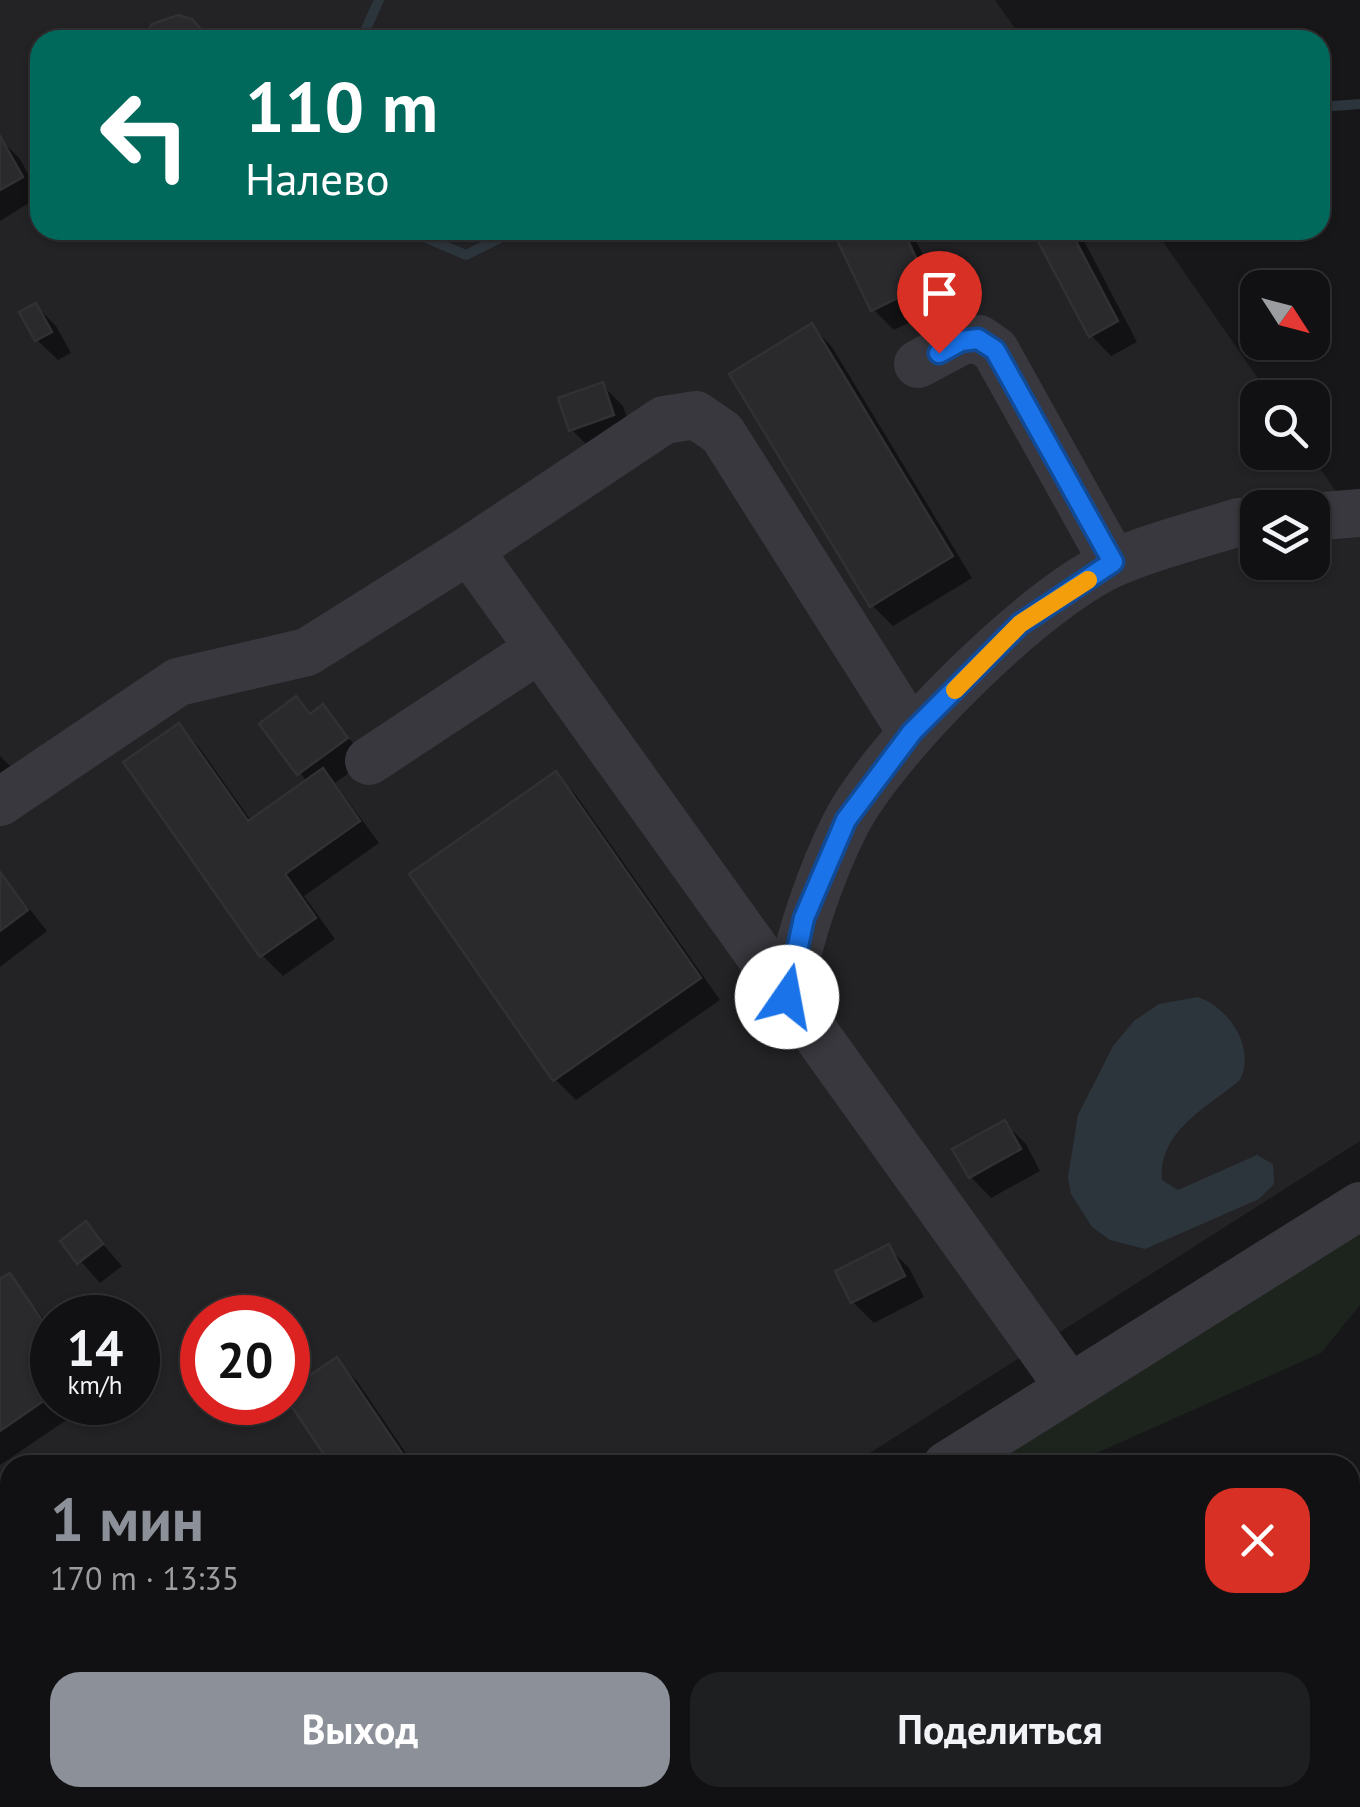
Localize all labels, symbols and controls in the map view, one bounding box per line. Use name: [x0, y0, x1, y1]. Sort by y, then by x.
text: 110 m: [245, 61, 438, 151]
icon: left: [80, 70, 210, 200]
text: Налево: [245, 149, 390, 207]
pin: [897, 251, 982, 354]
icon: arrive: [912, 266, 967, 321]
north arrow: [1240, 270, 1330, 360]
map controls: [1240, 270, 1330, 580]
button: search: [1240, 380, 1330, 470]
button: layers: [1240, 490, 1330, 580]
position arrow: [735, 945, 839, 1049]
speed limit sign: 20: [180, 1295, 310, 1425]
text: 14: [67, 1315, 123, 1380]
text: km/h: [68, 1369, 122, 1401]
text: 1 мин: [50, 1480, 204, 1558]
button: close: [1205, 1488, 1310, 1593]
text: 170 m · 13:35: [50, 1557, 239, 1599]
button: Выход: [50, 1672, 670, 1787]
button: Поделиться: [690, 1672, 1310, 1787]

